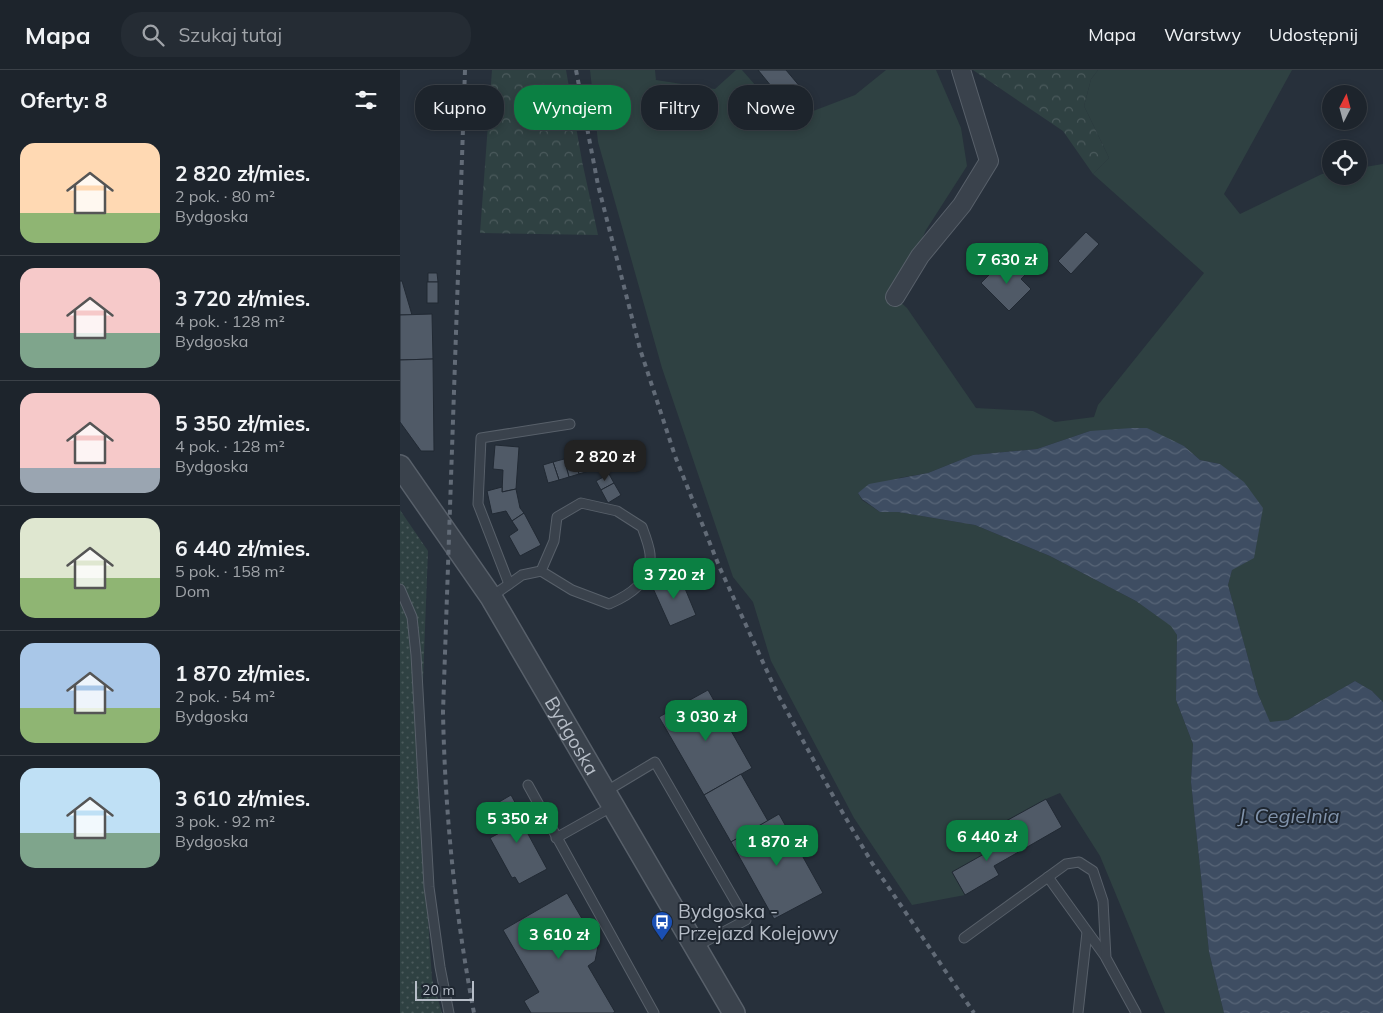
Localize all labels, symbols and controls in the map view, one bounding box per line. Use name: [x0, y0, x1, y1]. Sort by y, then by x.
search box: [121, 12, 471, 57]
text: Mapa: [25, 20, 91, 50]
icon: search: [139, 21, 167, 49]
text: Szukaj tutaj: [179, 23, 282, 47]
text: Mapa: [1088, 23, 1136, 46]
text: Warstwy: [1164, 23, 1241, 46]
text: Udostępnij: [1269, 23, 1358, 46]
chip: Kupno: [415, 85, 504, 130]
chip: Wynajem: [514, 85, 631, 130]
chip: Filtry: [641, 85, 718, 130]
chip: Nowe: [728, 85, 813, 130]
north arrow: [1322, 85, 1368, 130]
map controls: [1322, 85, 1367, 185]
icon: filters: [352, 86, 380, 114]
text: Oferty: 8: [20, 87, 107, 113]
button: locate: [1322, 140, 1367, 185]
text: 2 820 zł/mies.: [175, 160, 310, 186]
icon: home: [60, 163, 120, 223]
text: 2 pok. · 80 m²: [175, 186, 275, 206]
text: Bydgoska: [175, 206, 248, 226]
pin: 7 630 zł: [955, 242, 1059, 285]
text: 7 630 zł: [977, 249, 1037, 269]
text: 3 720 zł/mies.: [175, 285, 310, 311]
icon: home: [60, 288, 120, 348]
text: 4 pok. · 128 m²: [175, 311, 285, 331]
text: Bydgoska: [175, 331, 248, 351]
text: 5 350 zł/mies.: [175, 410, 310, 436]
icon: home: [60, 413, 120, 473]
text: 4 pok. · 128 m²: [175, 436, 285, 456]
pin: 2 820 zł: [553, 440, 657, 482]
text: 2 820 zł: [575, 446, 635, 466]
text: Bydgoska: [175, 456, 248, 476]
text: 6 440 zł/mies.: [175, 535, 310, 561]
icon: home: [60, 538, 120, 598]
pin: 3 720 zł: [622, 558, 726, 600]
text: 5 pok. · 158 m²: [175, 561, 285, 581]
text: 3 720 zł: [644, 564, 704, 584]
text: Dom: [175, 581, 210, 601]
text: 1 870 zł/mies.: [175, 660, 310, 686]
icon: home: [60, 663, 120, 723]
text: 2 pok. · 54 m²: [175, 686, 275, 706]
street label: Bydgoska: [540, 692, 604, 779]
pin: 3 030 zł: [654, 700, 758, 742]
text: Bydgoska: [175, 706, 248, 726]
text: 3 030 zł: [676, 706, 736, 726]
text: 3 610 zł/mies.: [175, 785, 310, 811]
icon: home: [60, 788, 120, 848]
pin: 5 350 zł: [465, 802, 569, 844]
water label: J. Cegielnia: [1237, 803, 1339, 828]
text: 5 350 zł: [487, 808, 547, 828]
text: 3 pok. · 92 m²: [175, 811, 275, 831]
pin: 6 440 zł: [935, 820, 1039, 862]
pin: 1 870 zł: [725, 824, 829, 867]
text: 6 440 zł: [957, 826, 1017, 846]
text: Bydgoska: [175, 831, 248, 851]
text: 1 870 zł: [747, 831, 807, 851]
place label: Bydgoska - Przejazd Kolejowy: [678, 899, 839, 945]
bus stop icon: Bydgoska - Przejazd Kolejowy: [650, 910, 674, 941]
pin: 3 610 zł: [507, 918, 611, 960]
text: 3 610 zł: [529, 924, 589, 944]
scale bar: [415, 978, 474, 1001]
text: 20 m: [422, 981, 455, 999]

